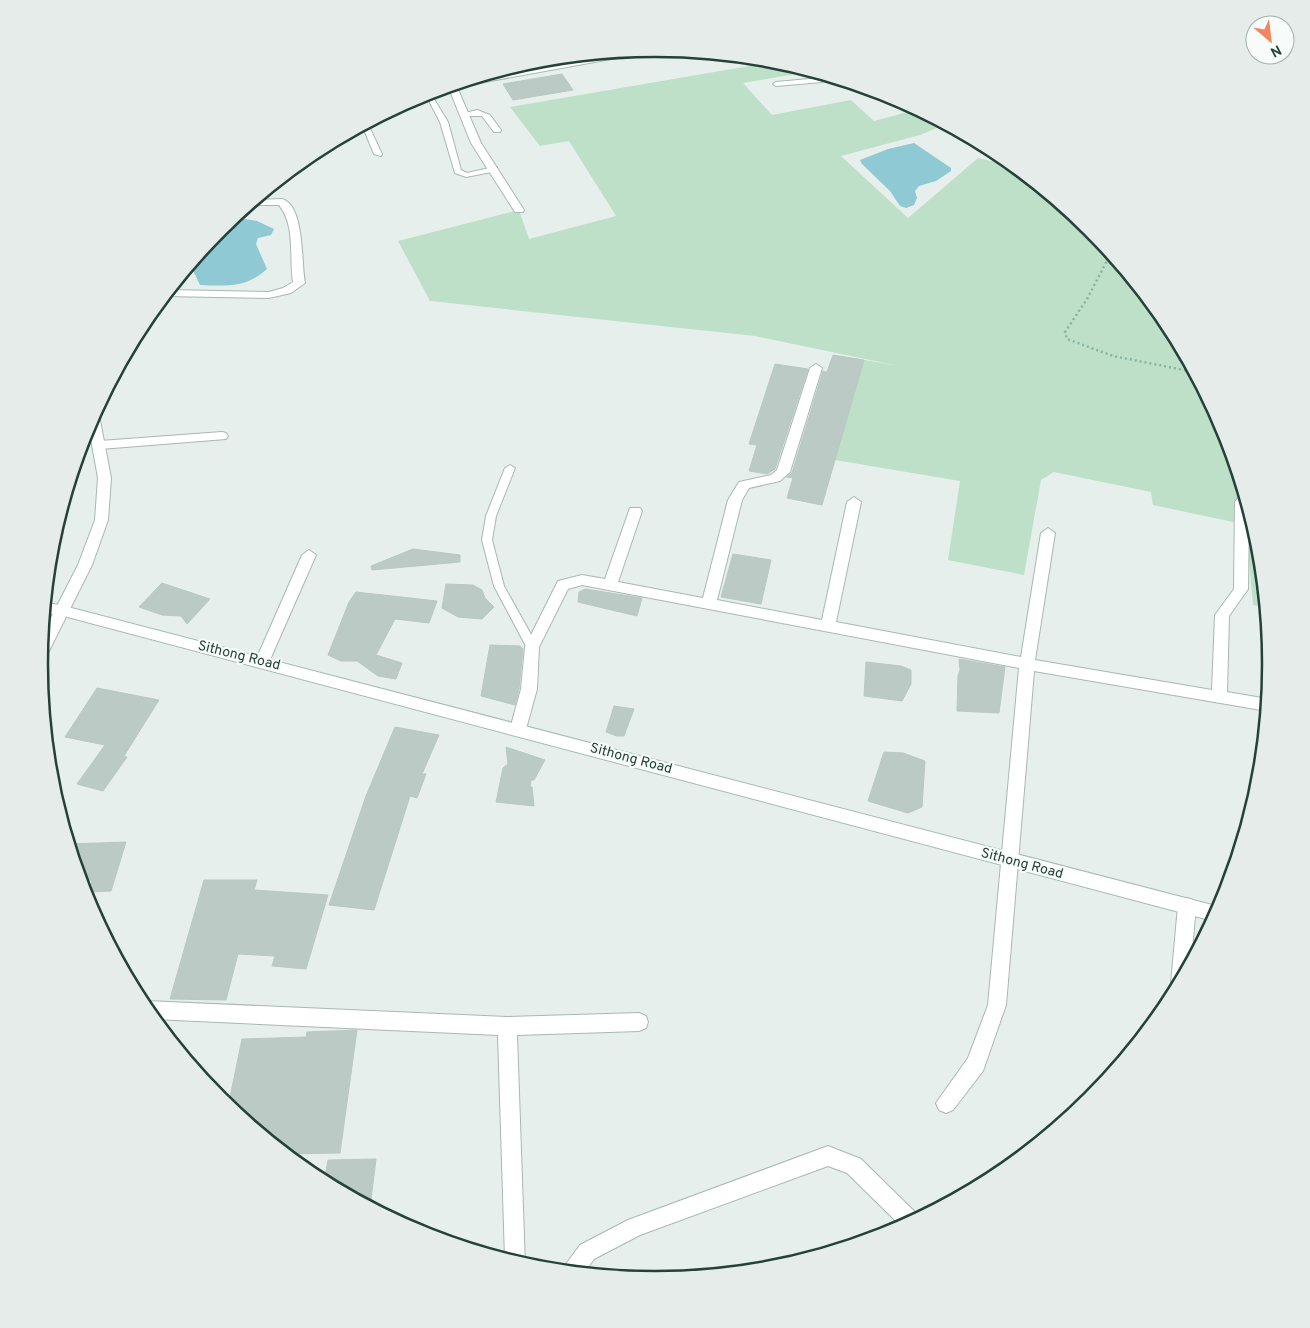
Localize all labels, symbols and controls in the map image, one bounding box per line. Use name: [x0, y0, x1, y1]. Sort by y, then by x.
north arrow: [1245, 15, 1295, 65]
text: N: [1267, 40, 1284, 60]
street label: Sithong Road: [196, 638, 282, 674]
street label: Sithong Road: [588, 740, 674, 778]
street label: Sithong Road: [979, 845, 1065, 883]

